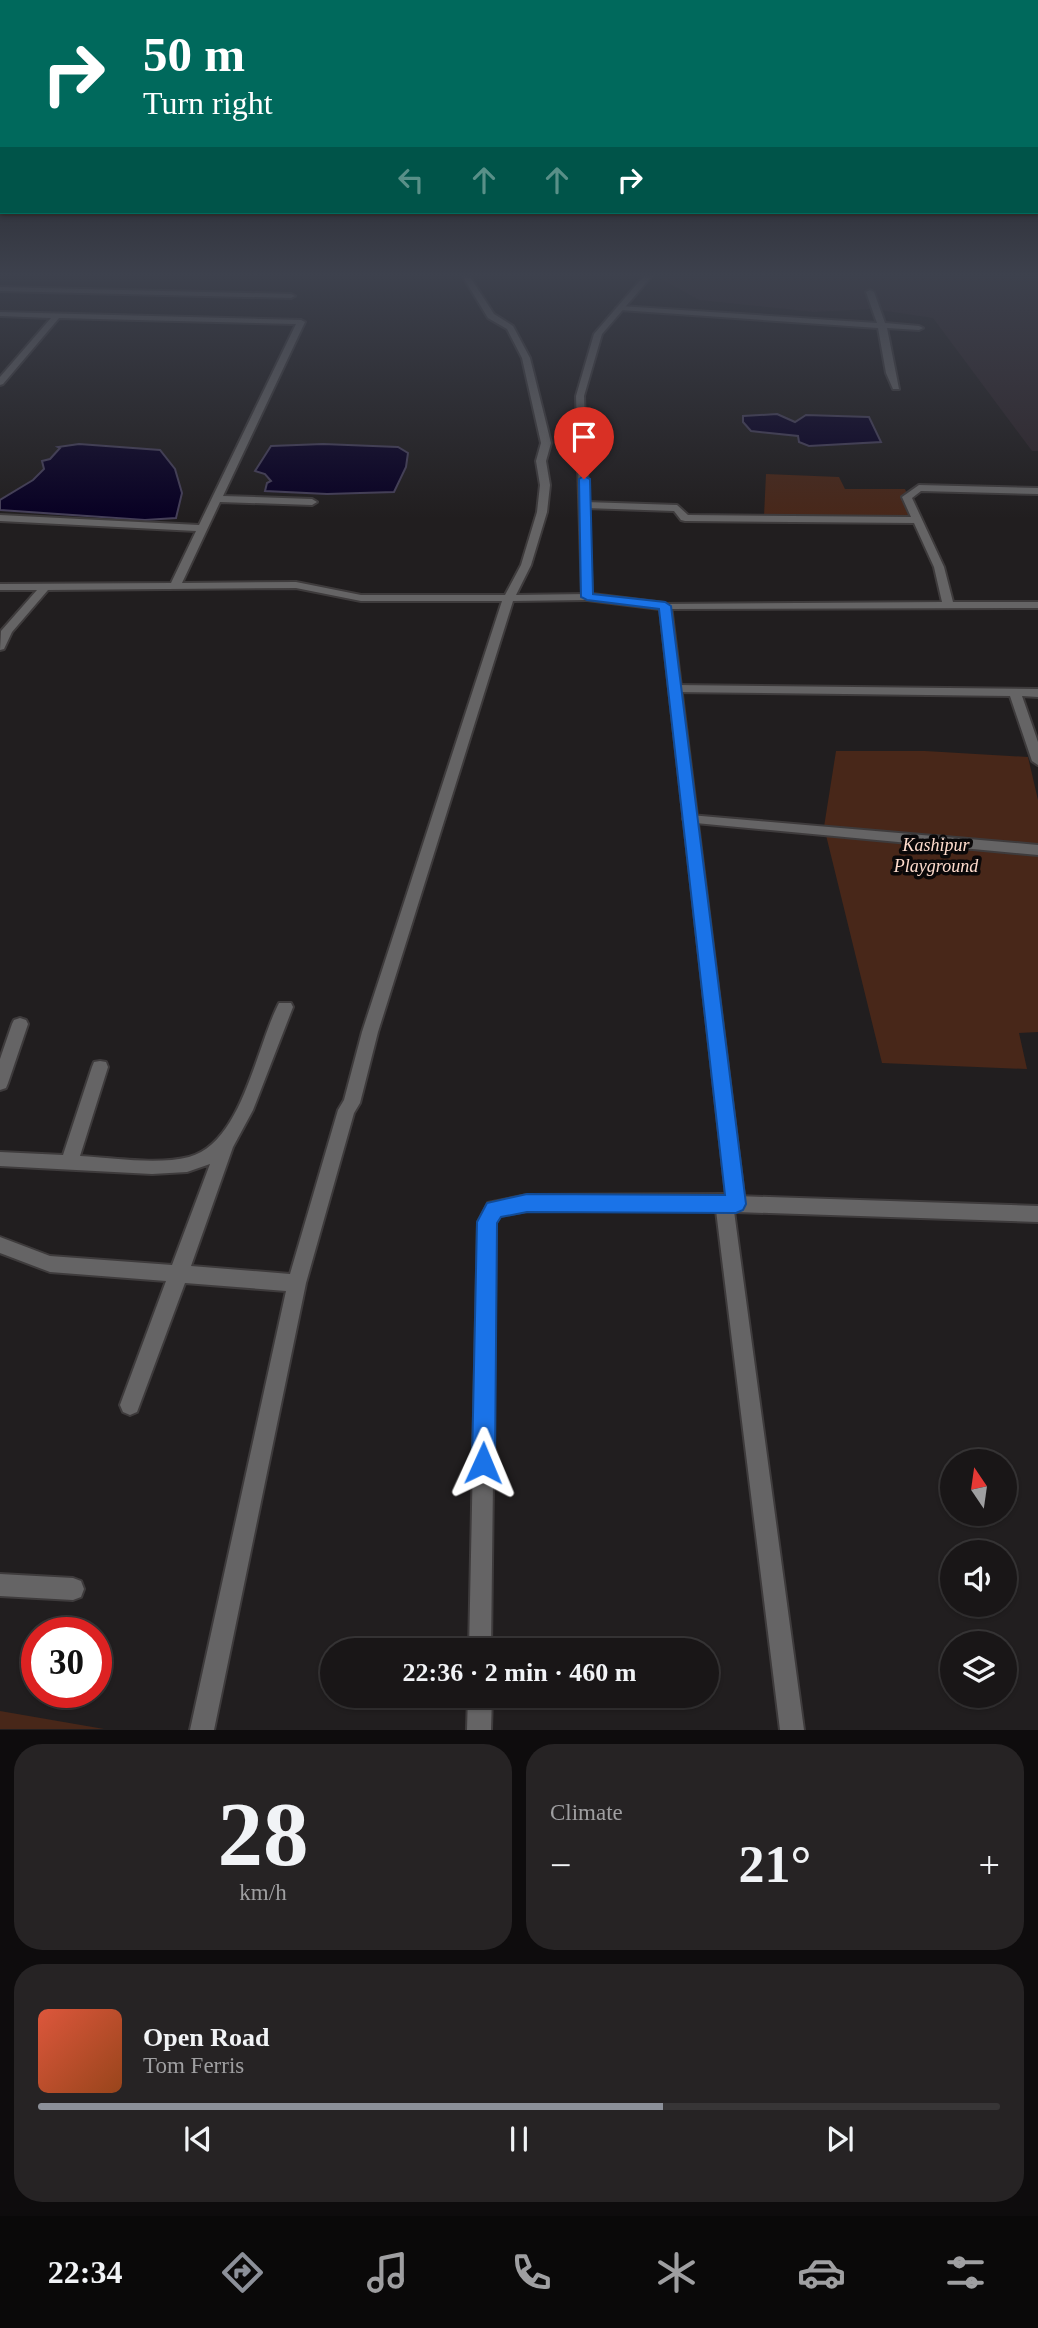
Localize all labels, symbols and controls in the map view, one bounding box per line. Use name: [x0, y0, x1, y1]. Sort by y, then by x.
text: 50 m: [143, 27, 245, 82]
icon: right: [28, 28, 119, 119]
text: Turn right: [143, 85, 273, 121]
icon: left: [392, 161, 430, 199]
icon: ahead: [465, 161, 503, 199]
icon: ahead: [538, 161, 576, 199]
icon: right: [611, 161, 649, 199]
pin: [554, 407, 614, 479]
icon: arrive: [565, 418, 603, 456]
park label: Kashipur Playground: [893, 835, 979, 876]
position arrow: [446, 1426, 520, 1500]
north arrow: [940, 1449, 1017, 1526]
map controls: [940, 1449, 1017, 1708]
button: sound: [940, 1540, 1017, 1617]
speed limit sign: 30: [21, 1617, 112, 1708]
button: layers: [940, 1631, 1017, 1708]
text: 22:36 · 2 min · 460 m: [403, 1658, 637, 1687]
text: 28: [218, 1784, 309, 1885]
text: Climate: [550, 1800, 623, 1825]
text: 21°: [739, 1836, 811, 1893]
text: −: [550, 1844, 571, 1886]
text: +: [979, 1844, 1000, 1886]
text: km/h: [239, 1880, 287, 1905]
text: Open Road: [143, 2023, 269, 2052]
text: Tom Ferris: [143, 2053, 244, 2078]
icon: previous: [179, 2120, 217, 2158]
icon: pause: [500, 2120, 538, 2158]
icon: next: [821, 2120, 859, 2158]
icon: directions: [218, 2248, 267, 2297]
icon: music: [363, 2248, 412, 2297]
icon: phone: [507, 2248, 556, 2297]
icon: climate: [652, 2248, 701, 2297]
icon: car: [797, 2248, 846, 2297]
icon: filters: [941, 2248, 990, 2297]
text: 22:34: [48, 2254, 122, 2290]

